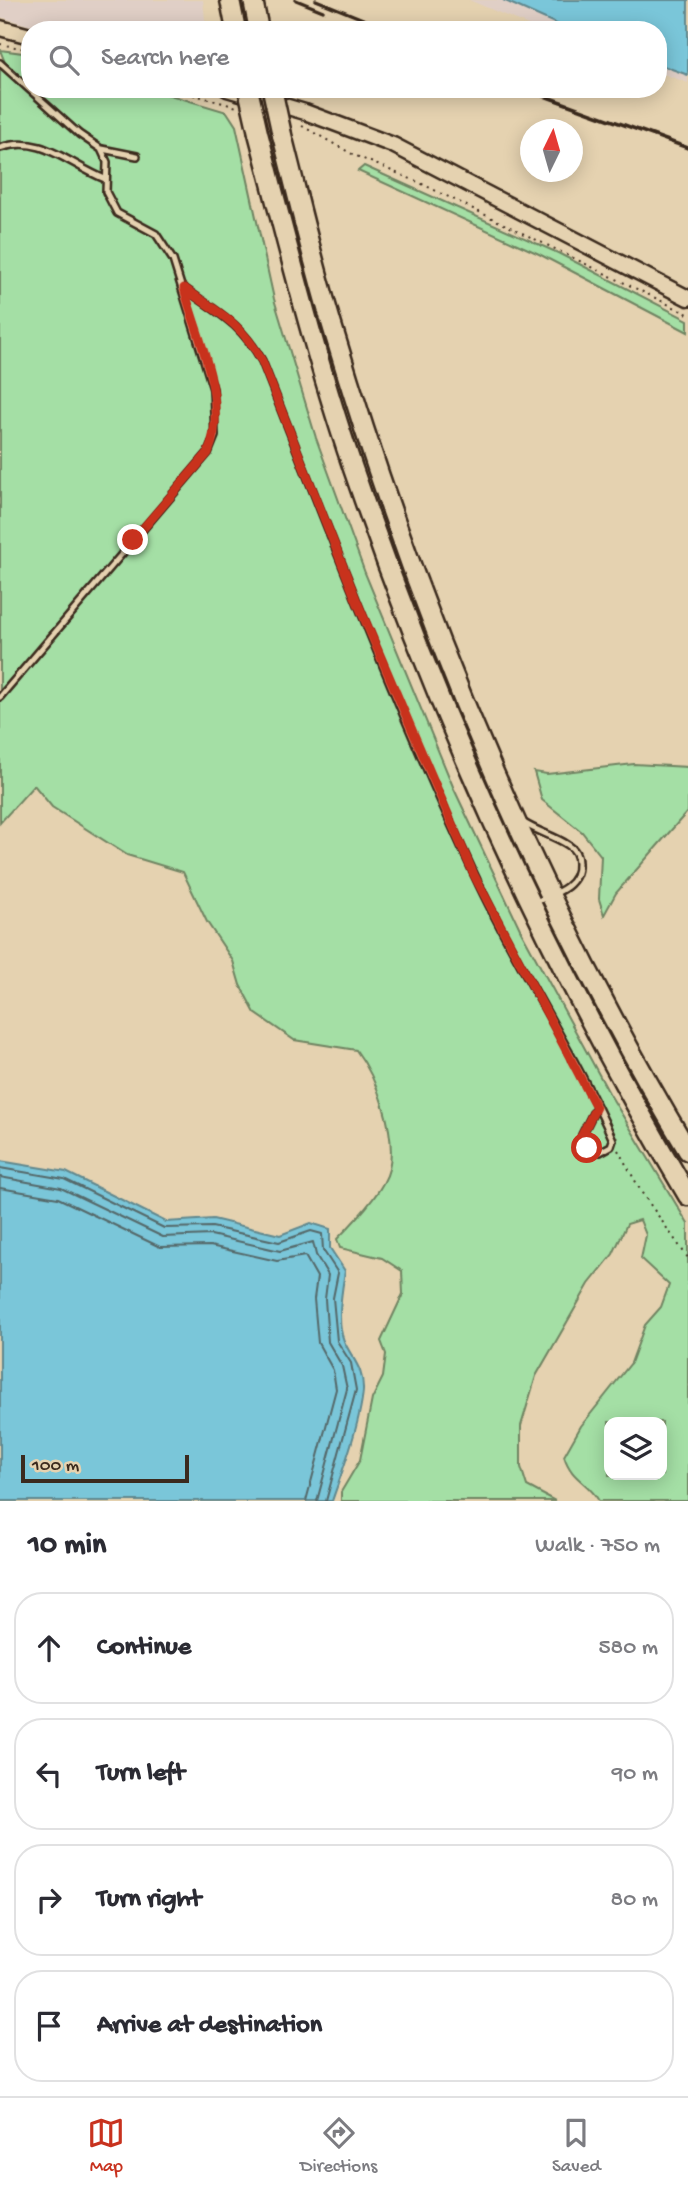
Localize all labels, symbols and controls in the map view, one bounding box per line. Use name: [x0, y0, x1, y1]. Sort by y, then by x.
search box: [21, 21, 667, 98]
icon: search: [45, 41, 83, 79]
text: Search here: [101, 44, 229, 75]
north arrow: [520, 119, 583, 182]
route end: [117, 524, 148, 555]
route start: [571, 1132, 602, 1163]
map controls: [604, 1417, 667, 1480]
button: layers: [604, 1417, 667, 1480]
scale bar: [21, 1452, 189, 1484]
text: 100 m: [32, 1455, 79, 1478]
text: 10 min: [28, 1529, 106, 1564]
text: Walk · 750 m: [535, 1533, 660, 1560]
icon: ahead: [30, 1629, 68, 1667]
text: Continue: [97, 1633, 191, 1664]
text: 580 m: [598, 1635, 658, 1662]
icon: left: [30, 1755, 68, 1793]
text: Turn left: [97, 1759, 185, 1790]
text: 90 m: [612, 1761, 658, 1788]
icon: right: [30, 1881, 68, 1919]
text: Turn right: [97, 1885, 201, 1916]
text: 80 m: [611, 1887, 658, 1914]
icon: arrive: [30, 2007, 68, 2045]
text: Arrive at destination: [97, 2011, 322, 2042]
tab: Map: [87, 2114, 125, 2179]
tab: Directions: [300, 2114, 377, 2179]
tab: Saved: [552, 2114, 601, 2179]

